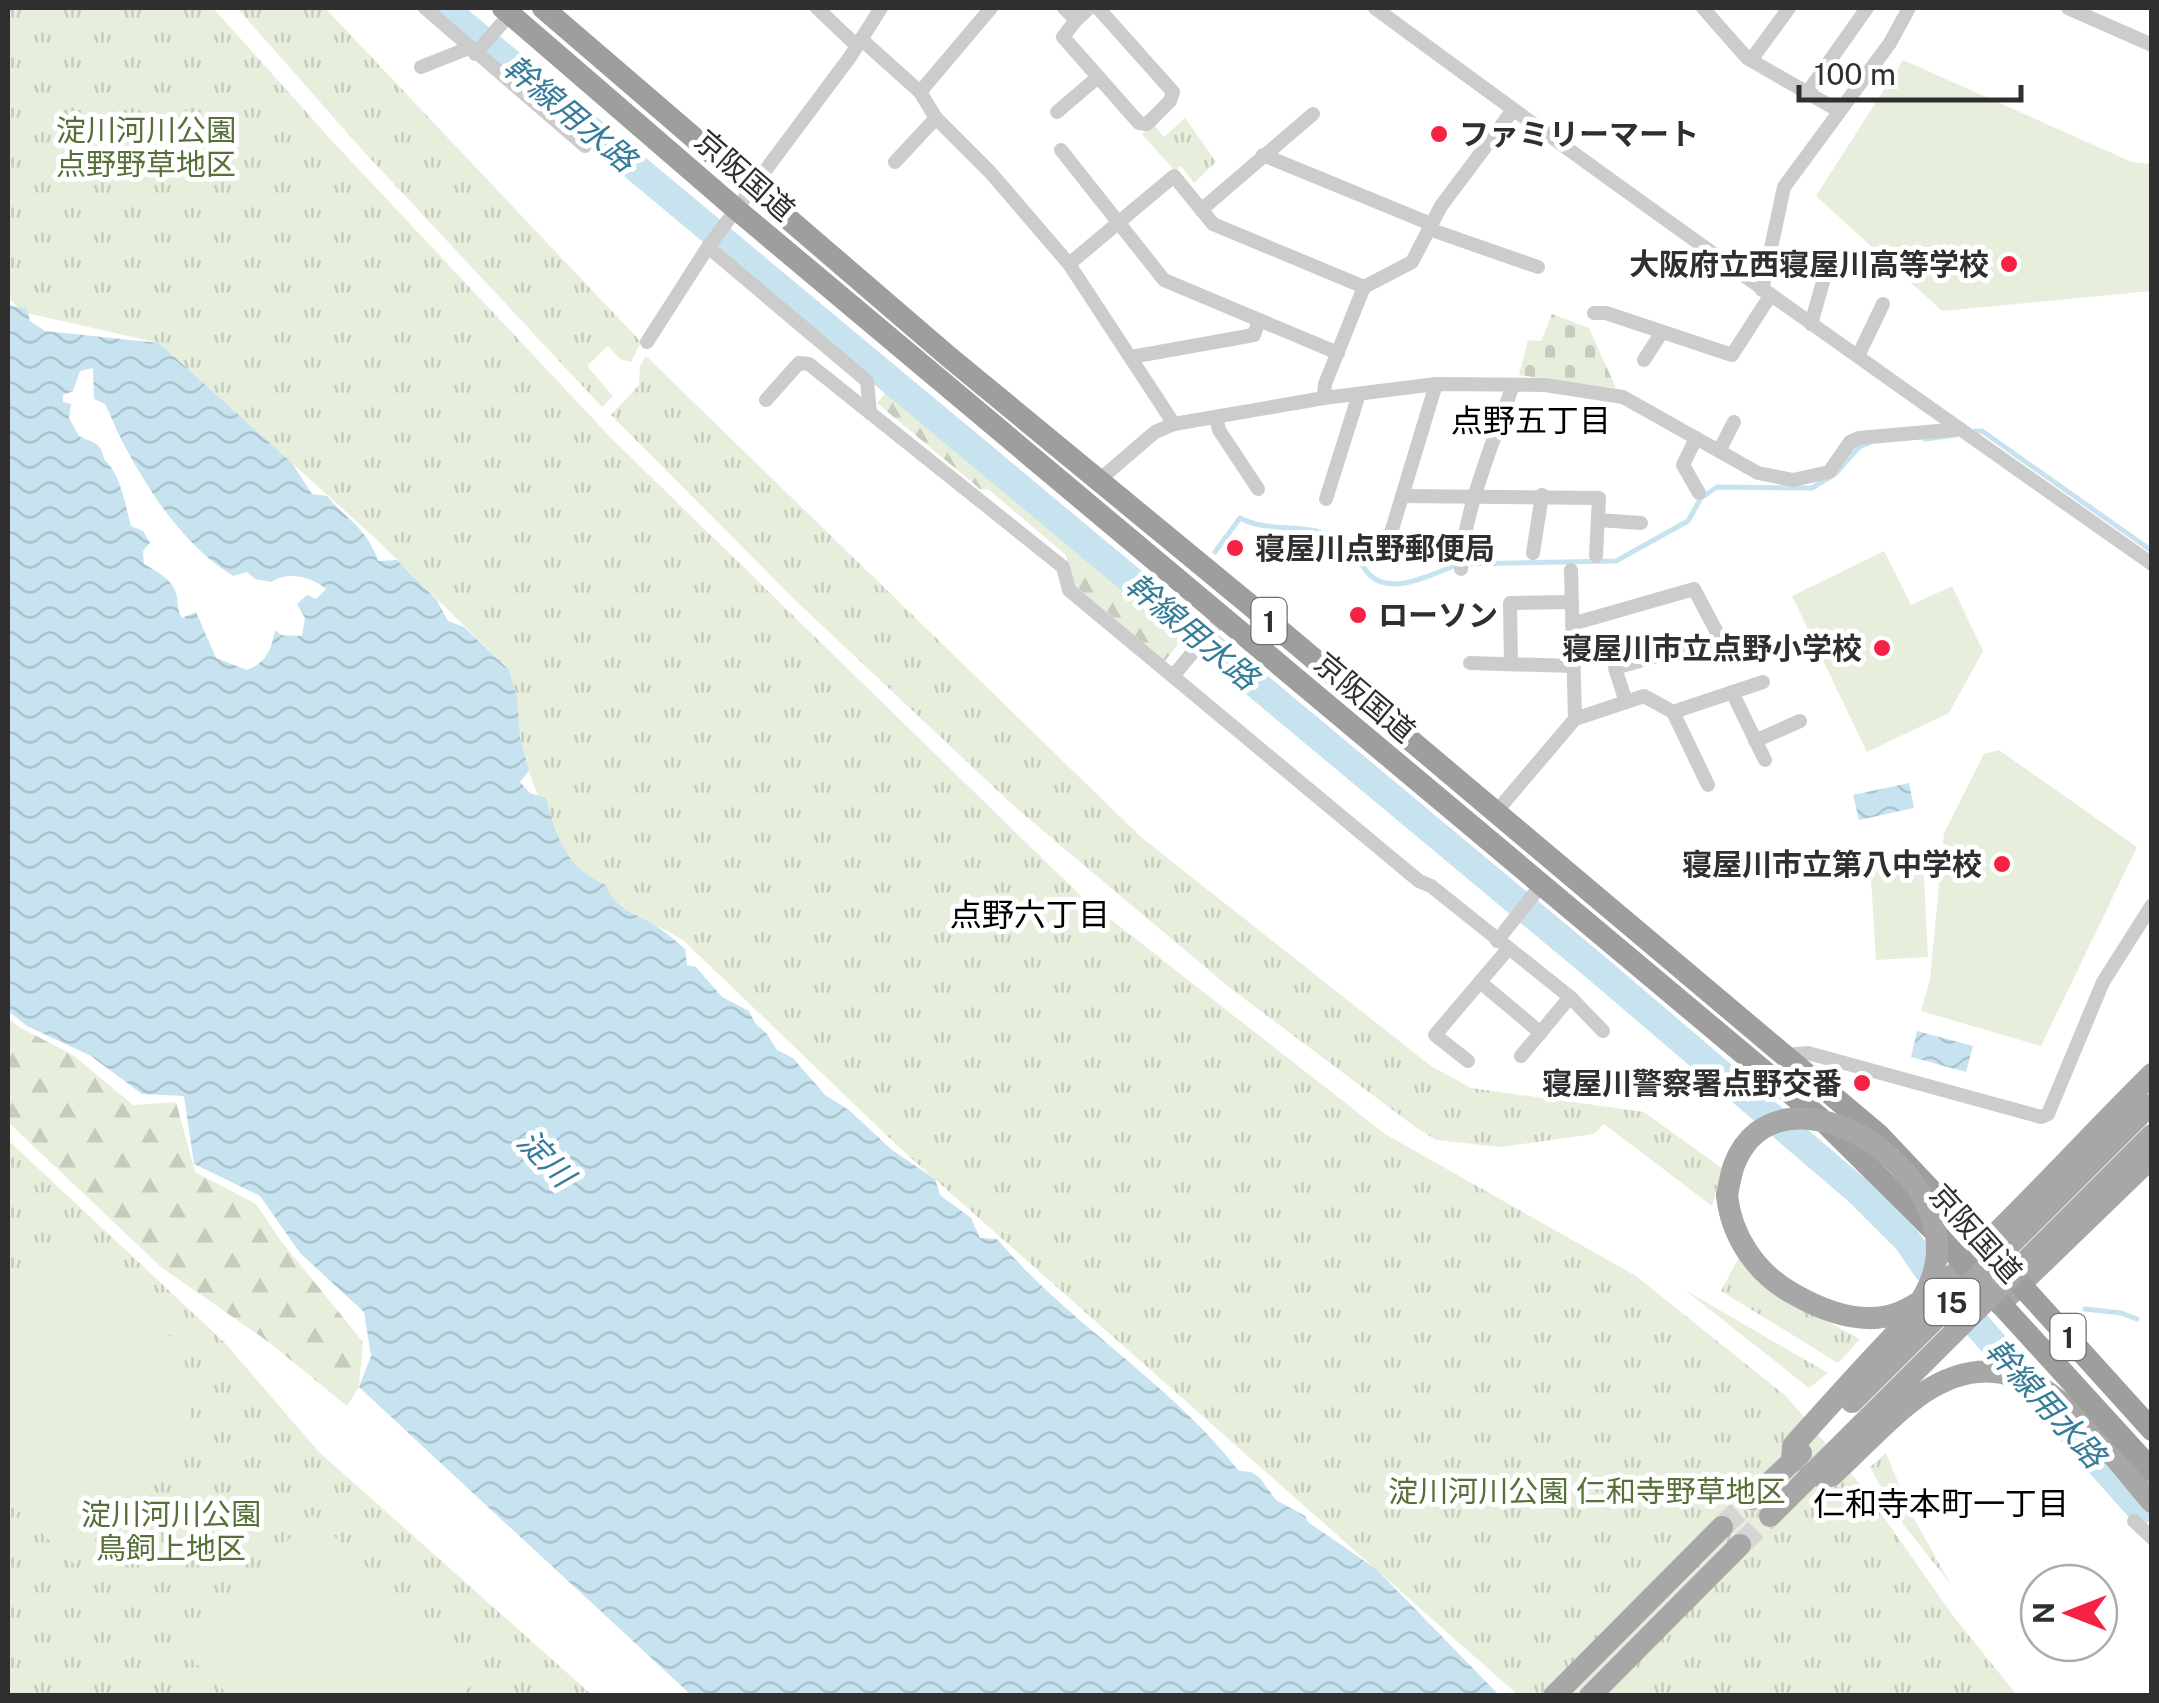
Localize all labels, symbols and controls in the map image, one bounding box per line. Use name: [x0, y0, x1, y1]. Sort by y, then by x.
scale bar: [1799, 40, 2022, 102]
water label: 幹線用水路: [497, 47, 645, 181]
text: 100 m: [1814, 56, 1896, 92]
park label: 淀川河川公園 点野野草地区: [56, 112, 236, 182]
place label: ファミリーマート: [1459, 116, 1699, 152]
street label: 京阪国道: [688, 122, 802, 228]
marker: ファミリーマート: [1428, 123, 1450, 145]
place label: 大阪府立西寝屋川高等学校: [1629, 246, 1989, 282]
marker: 大阪府立西寝屋川高等学校: [1998, 253, 2020, 275]
district label: 点野五丁目: [1451, 402, 1611, 439]
place label: 寝屋川点野郵便局: [1255, 530, 1495, 566]
marker: 寝屋川点野郵便局: [1224, 537, 1246, 559]
water label: 幹線用水路: [1119, 565, 1267, 699]
place label: ローソン: [1378, 597, 1498, 633]
road number: 1: [1252, 598, 1286, 644]
marker: ローソン: [1347, 604, 1369, 626]
place label: 寝屋川市立点野小学校: [1562, 630, 1862, 666]
marker: 寝屋川市立点野小学校: [1871, 637, 1893, 659]
street label: 京阪国道: [1307, 645, 1423, 749]
place label: 寝屋川市立第八中学校: [1682, 846, 1982, 882]
marker: 寝屋川市立第八中学校: [1991, 853, 2013, 875]
district label: 点野六丁目: [950, 896, 1110, 933]
place label: 寝屋川警察署点野交番: [1542, 1065, 1842, 1101]
marker: 寝屋川警察署点野交番: [1851, 1072, 1873, 1094]
water label: 淀川: [510, 1122, 584, 1196]
street label: 京阪国道: [1922, 1176, 2030, 1290]
road number: 15: [1924, 1279, 1980, 1325]
road number: 1: [2050, 1314, 2086, 1360]
water label: 幹線用水路: [1979, 1331, 2115, 1477]
park label: 淀川河川公園 仁和寺野草地区: [1388, 1473, 1786, 1509]
district label: 仁和寺本町一丁目: [1813, 1485, 2069, 1522]
park label: 淀川河川公園 鳥飼上地区: [81, 1496, 261, 1566]
north arrow: [2019, 1563, 2119, 1663]
text: N: [2027, 1602, 2060, 1624]

